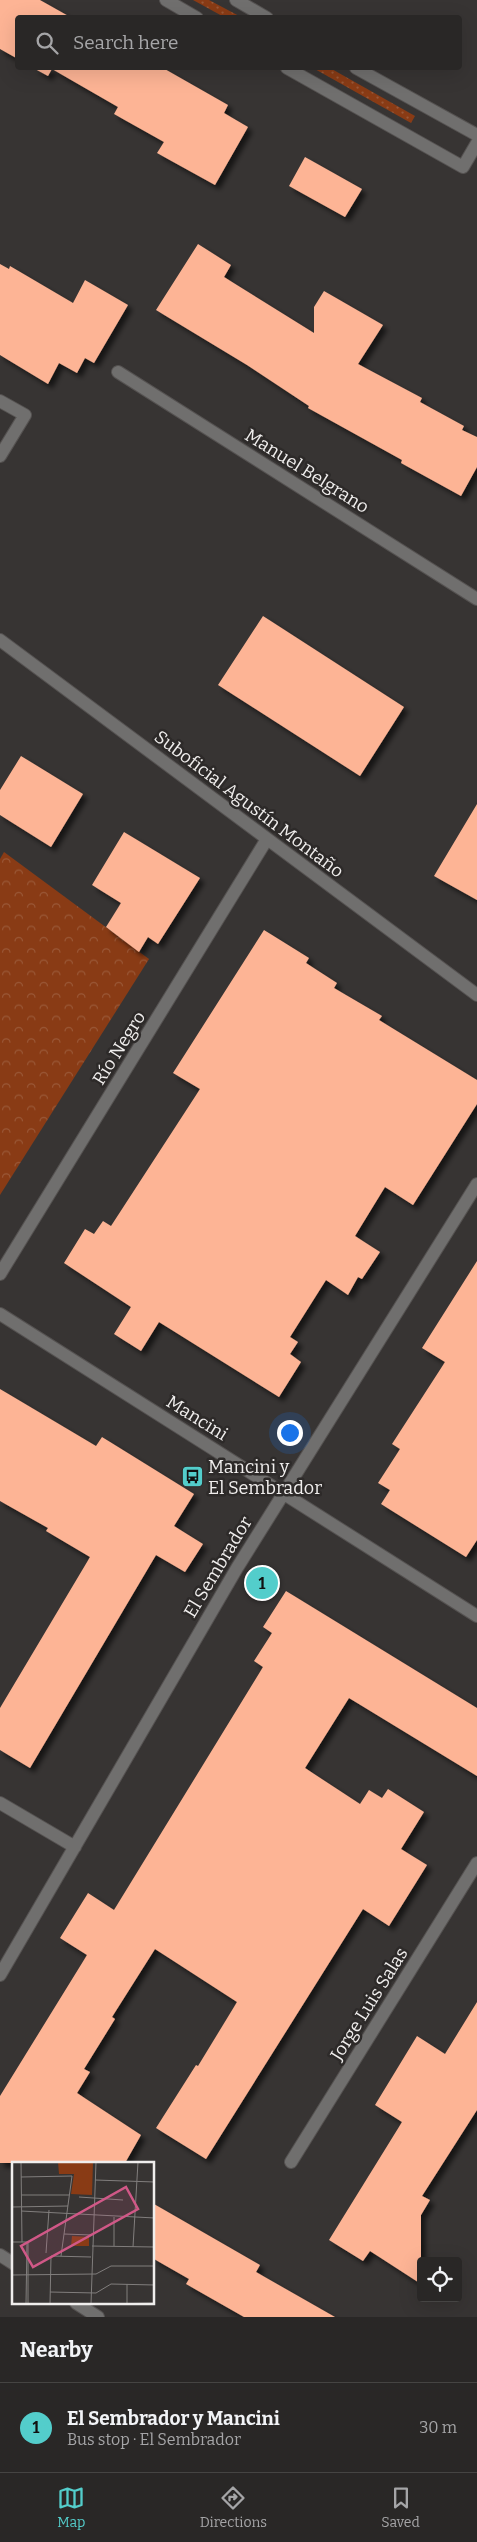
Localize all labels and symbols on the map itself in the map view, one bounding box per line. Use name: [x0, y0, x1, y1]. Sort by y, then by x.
street label: Manuel Belgrano: [241, 424, 373, 518]
street label: Suboficial Agustín Montaño: [150, 726, 348, 882]
street label: Río Negro: [88, 1007, 150, 1089]
street label: Mancini: [162, 1391, 232, 1445]
your location: [277, 1420, 303, 1446]
place label: Mancini y El Sembrador: [208, 1456, 322, 1499]
bus stop icon: Mancini y El Sembrador: [180, 1465, 204, 1489]
street label: El Sembrador: [179, 1512, 257, 1622]
pin: 1: [246, 1564, 278, 1602]
street label: Jorge Luis Salas: [325, 1944, 412, 2065]
inset map: [12, 2162, 155, 2304]

